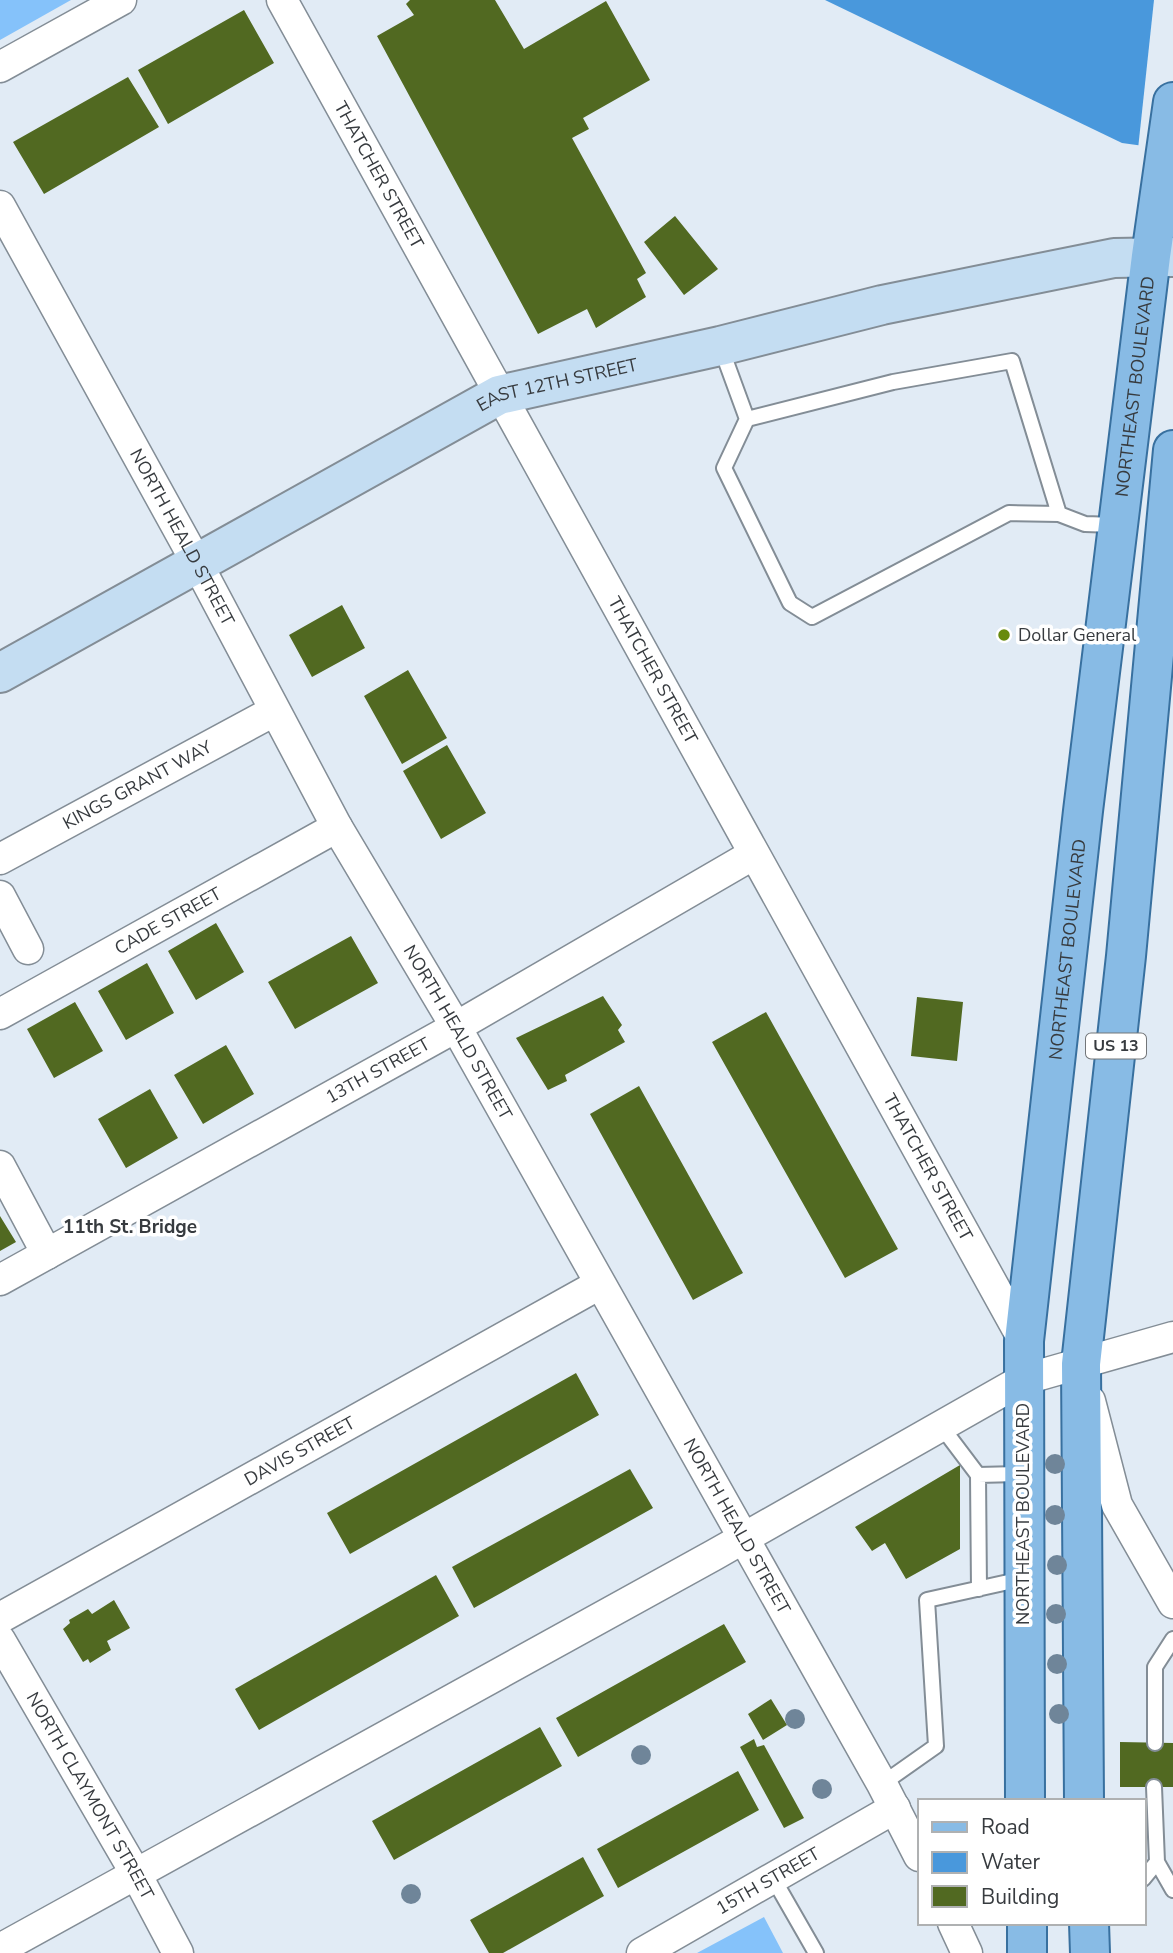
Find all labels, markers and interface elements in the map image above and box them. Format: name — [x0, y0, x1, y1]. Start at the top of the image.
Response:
street label: THATCHER STREET — [328, 97, 429, 253]
street label: NORTHEAST BOULEVARD — [1110, 275, 1160, 498]
street label: EAST 12TH STREET — [472, 353, 640, 417]
street label: NORTH HEALD STREET — [124, 444, 240, 630]
street label: THATCHER STREET — [602, 592, 703, 748]
place label: Dollar General — [1018, 623, 1137, 647]
marker: Dollar General — [996, 627, 1012, 643]
street label: KINGS GRANT WAY — [58, 735, 216, 835]
street label: NORTHEAST BOULEVARD — [1043, 838, 1092, 1061]
street label: CADE STREET — [110, 881, 226, 960]
street label: NORTH HEALD STREET — [398, 941, 518, 1124]
street label: 13TH STREET — [321, 1032, 434, 1109]
road number: US 13 — [1086, 1034, 1146, 1058]
street label: THATCHER STREET — [877, 1089, 978, 1245]
district label: 11th St. Bridge — [63, 1214, 197, 1240]
street label: NORTHEAST BOULEVARD — [1011, 1403, 1035, 1625]
street label: DAVIS STREET — [240, 1411, 360, 1492]
street label: NORTH HEALD STREET — [678, 1434, 796, 1618]
street label: NORTH CLAYMONT STREET — [21, 1688, 159, 1904]
legend — [918, 1799, 1145, 1925]
text: Road — [981, 1813, 1030, 1841]
street label: 15TH STREET — [711, 1842, 824, 1920]
text: Water — [981, 1848, 1040, 1876]
text: Building — [981, 1883, 1059, 1911]

